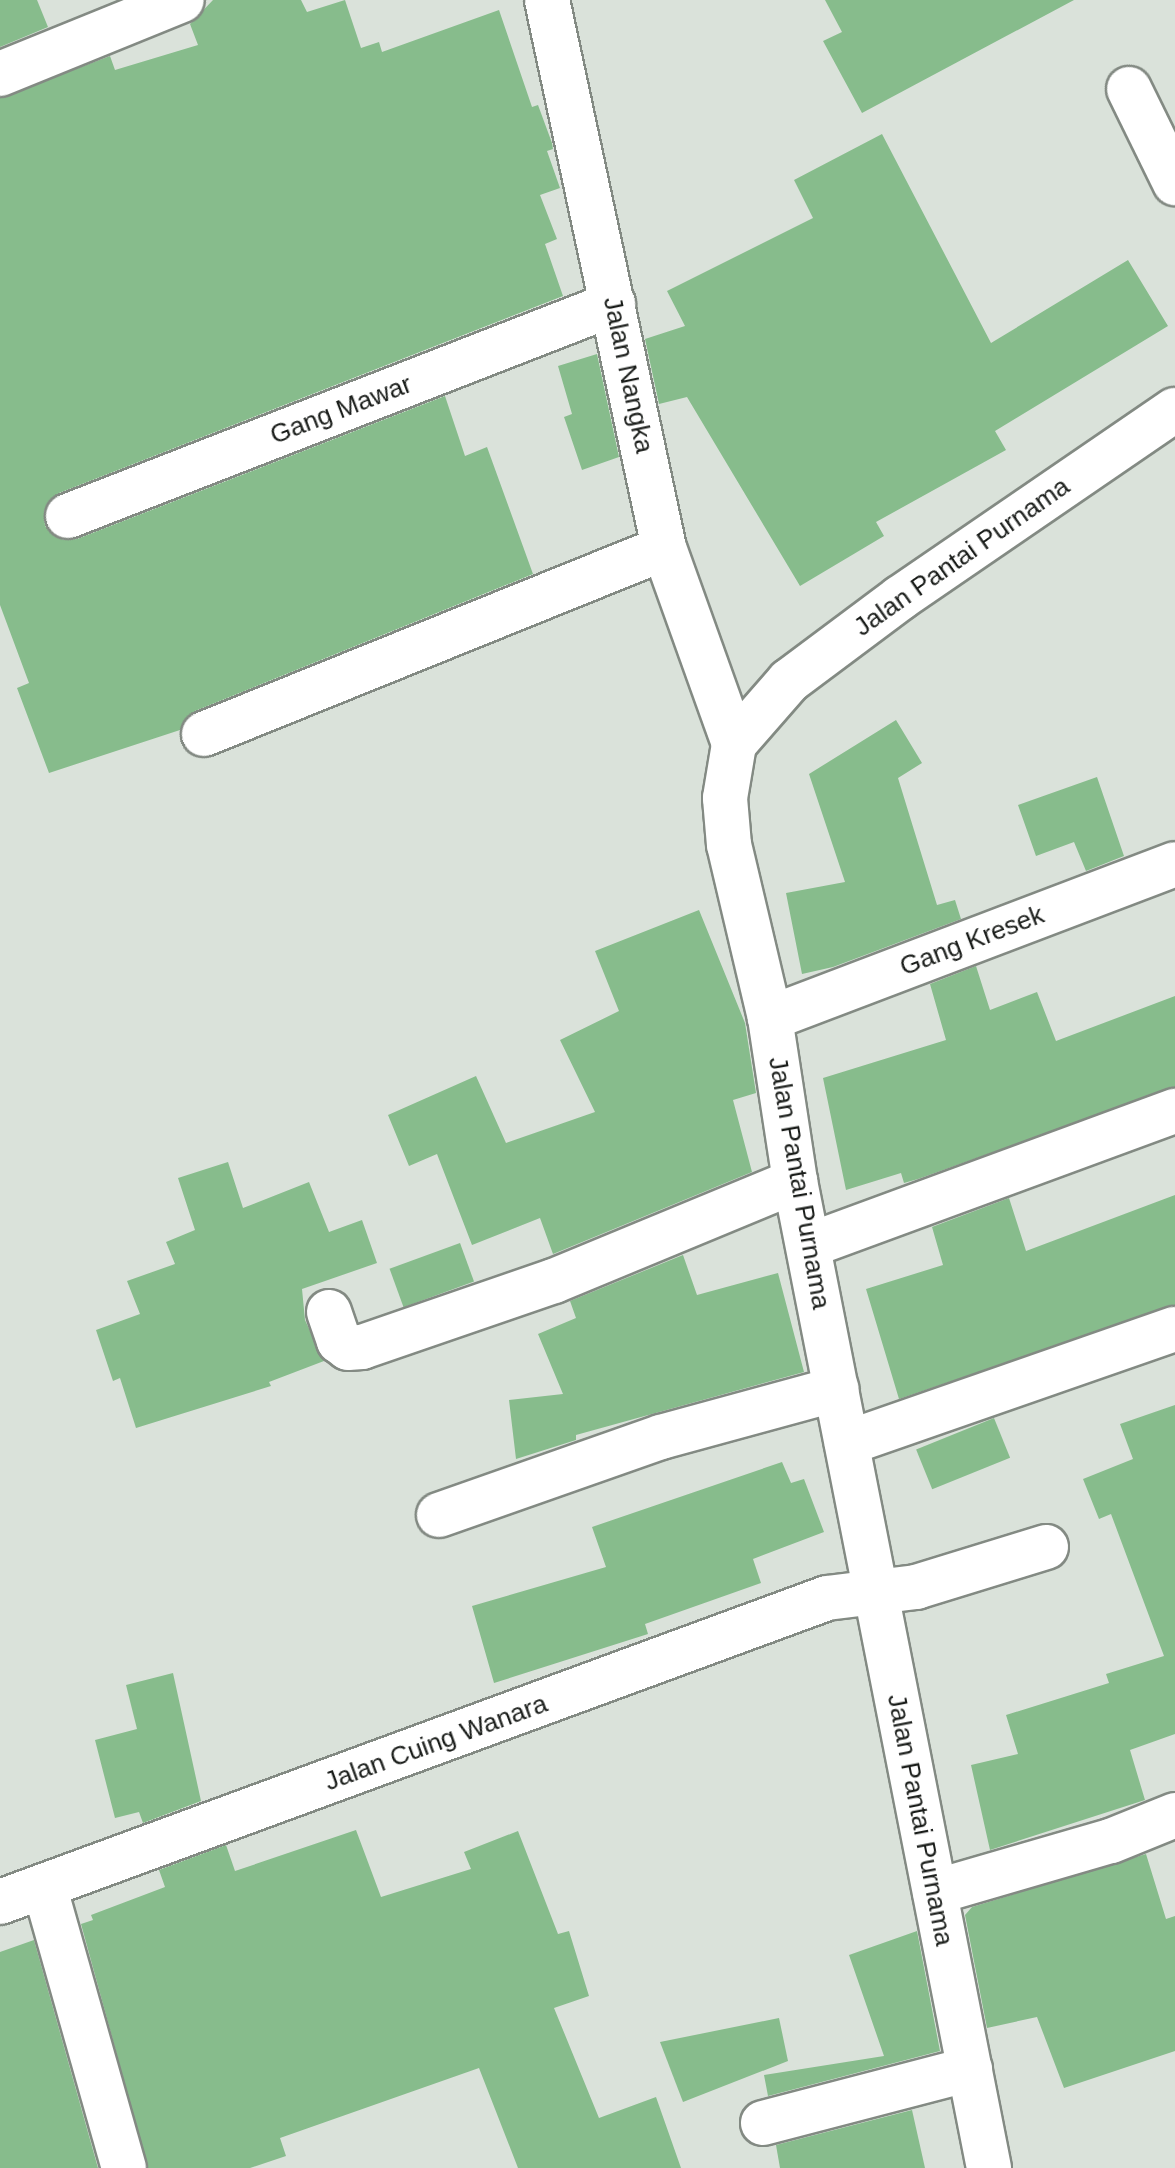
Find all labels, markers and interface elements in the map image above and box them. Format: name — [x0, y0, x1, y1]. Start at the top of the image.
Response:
street label: Jalan Nangka — [596, 294, 660, 456]
street label: Gang Mawar — [266, 369, 416, 451]
street label: Jalan Pantai Purnama — [848, 471, 1076, 643]
street label: Gang Kresek — [896, 899, 1048, 983]
street label: Jalan Pantai Purnama — [761, 1054, 837, 1312]
street label: Jalan Cuing Wanara — [320, 1688, 552, 1798]
street label: Jalan Pantai Purnama — [880, 1691, 960, 1949]

